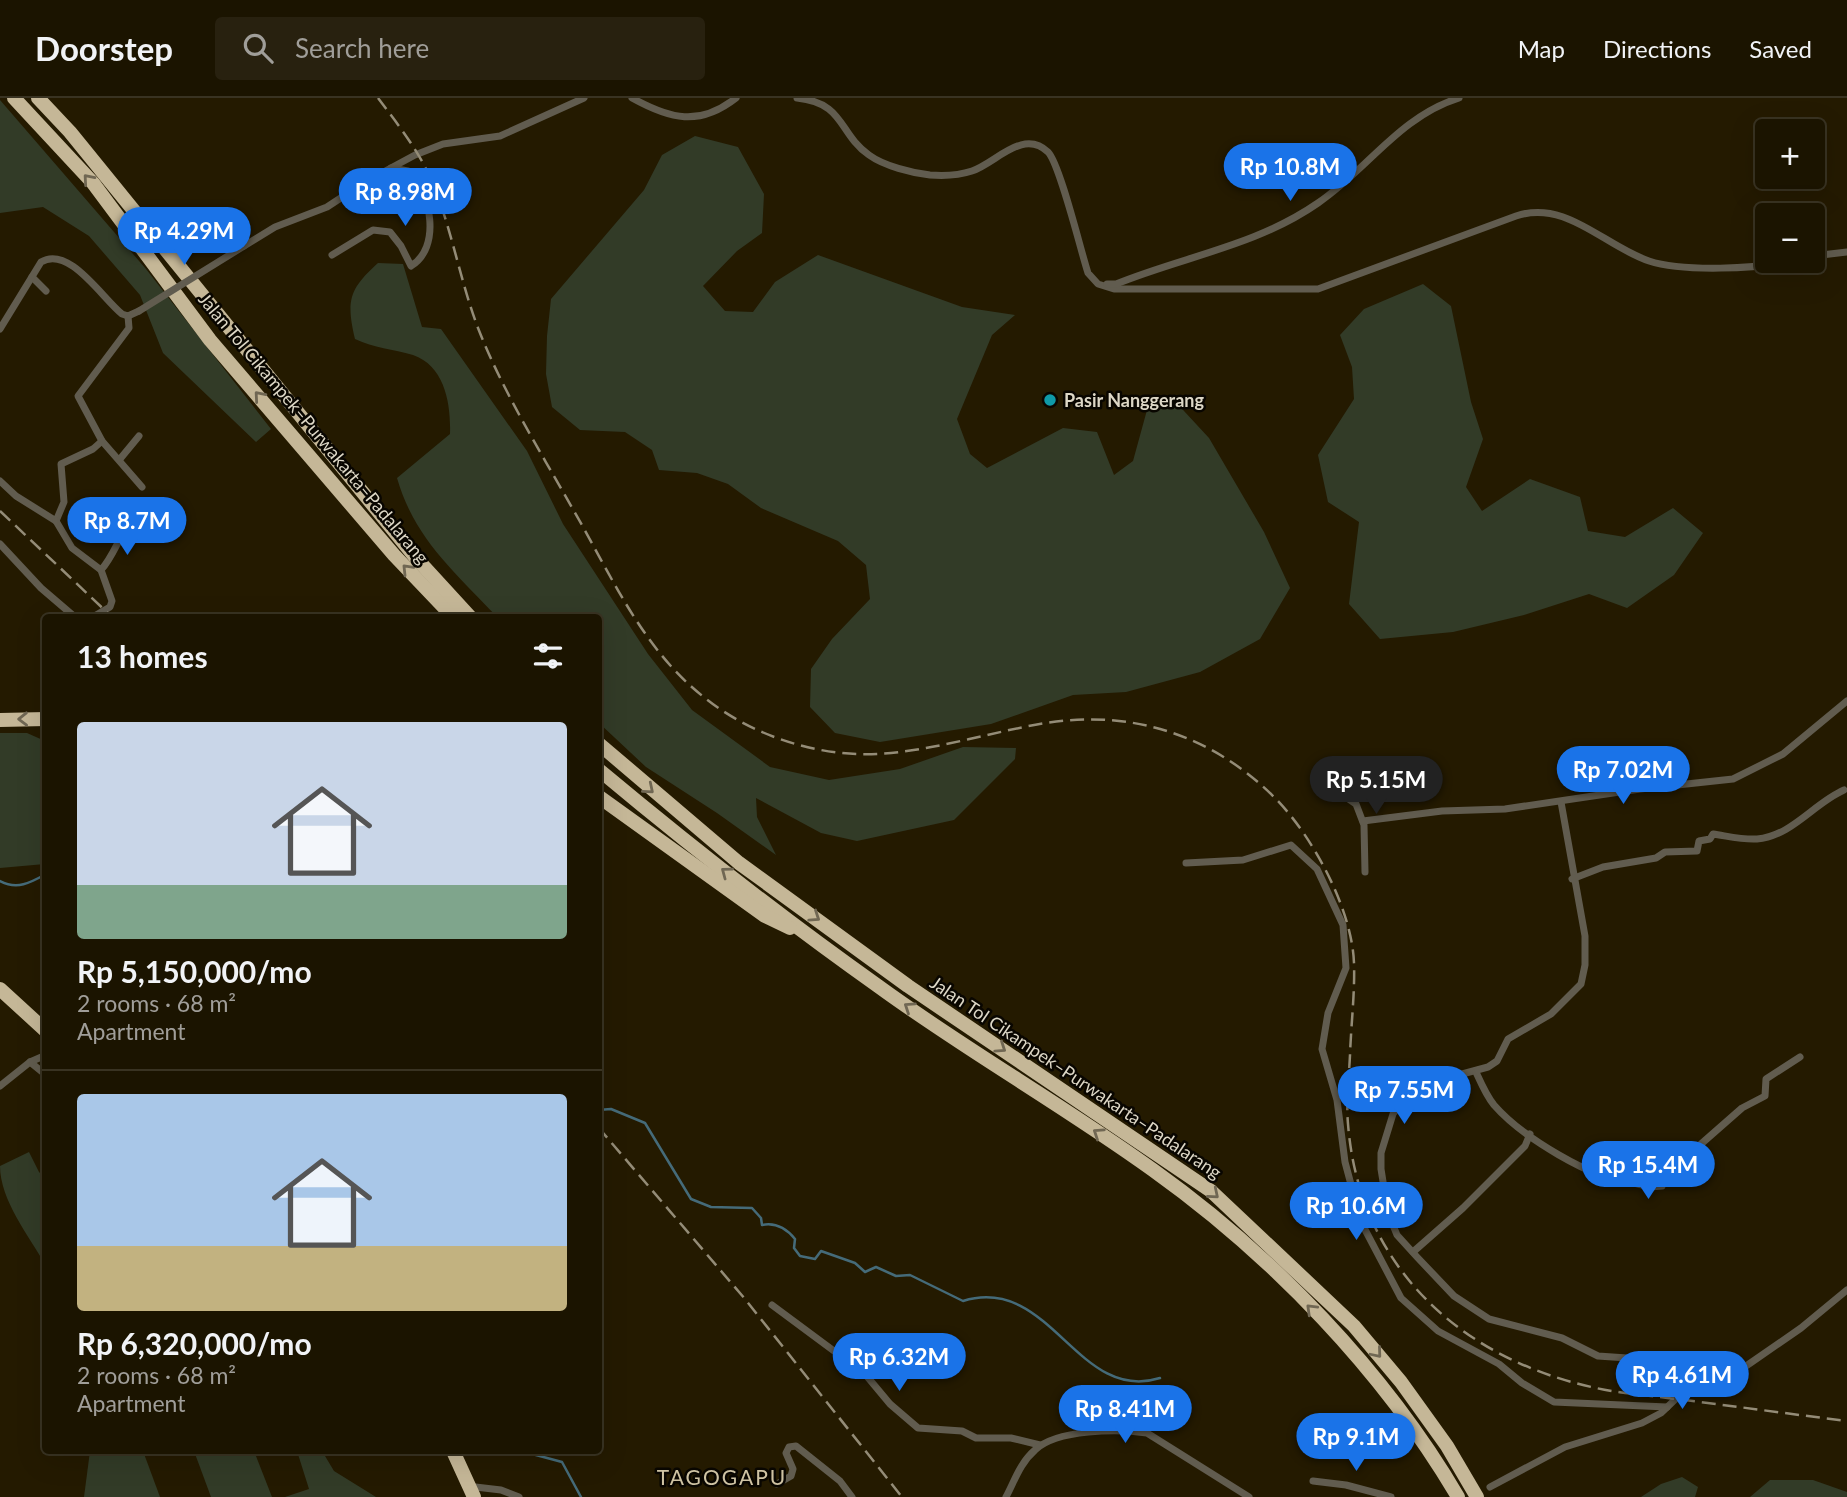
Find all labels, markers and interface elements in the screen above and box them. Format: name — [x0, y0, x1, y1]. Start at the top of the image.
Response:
search box — [215, 17, 705, 80]
text: Doorstep — [35, 28, 173, 68]
icon: search — [239, 29, 277, 67]
text: Search here — [295, 32, 429, 64]
text: Map — [1518, 34, 1565, 63]
text: Directions — [1603, 34, 1711, 63]
text: Saved — [1749, 34, 1812, 63]
map controls — [1755, 119, 1825, 273]
button: + — [1755, 119, 1825, 189]
pin: Rp 10.8M — [1218, 144, 1362, 203]
text: Rp 10.8M — [1240, 152, 1340, 180]
pin: Rp 8.98M — [333, 169, 477, 228]
one-way arrow — [84, 174, 96, 187]
text: Rp 8.98M — [355, 177, 455, 205]
button: − — [1755, 203, 1825, 273]
pin: Rp 4.29M — [112, 208, 256, 267]
text: Rp 4.29M — [134, 216, 234, 244]
street label: Jalan Tol Cikampek–Purwakarta–Padalarang — [194, 288, 434, 568]
place label: Pasir Nanggerang — [1064, 389, 1204, 411]
one-way arrow — [255, 391, 267, 404]
marker: Pasir Nanggerang — [1042, 392, 1058, 408]
pin: Rp 8.7M — [62, 498, 192, 557]
text: Rp 8.7M — [83, 506, 171, 534]
one-way arrow — [403, 564, 415, 577]
icon: filters — [529, 637, 567, 675]
text: 13 homes — [77, 638, 208, 674]
one-way arrow — [17, 712, 28, 727]
pin: Rp 7.02M — [1551, 746, 1695, 806]
text: Rp 7.02M — [1573, 755, 1673, 783]
pin: Rp 5.15M — [1304, 756, 1448, 816]
text: Rp 5.15M — [1326, 765, 1426, 793]
icon: home — [259, 768, 385, 894]
one-way arrow — [641, 781, 654, 793]
one-way arrow — [721, 868, 733, 881]
one-way arrow — [807, 909, 820, 921]
text: Rp 5,150,000/mo — [77, 953, 312, 989]
street label: Jalan Tol Cikampek–Purwakarta–Padalarang — [926, 971, 1226, 1183]
text: 2 rooms · 68 m² — [77, 989, 236, 1017]
one-way arrow — [904, 1003, 917, 1015]
text: Apartment — [77, 1017, 185, 1045]
one-way arrow — [993, 1039, 1006, 1052]
pin: Rp 7.55M — [1332, 1066, 1476, 1126]
text: Rp 7.55M — [1354, 1075, 1454, 1103]
one-way arrow — [1093, 1128, 1106, 1141]
icon: home — [259, 1140, 385, 1266]
pin: Rp 15.4M — [1576, 1142, 1720, 1201]
text: Rp 15.4M — [1598, 1150, 1698, 1178]
pin: Rp 10.6M — [1284, 1182, 1428, 1242]
one-way arrow — [1206, 1186, 1218, 1199]
text: Rp 10.6M — [1306, 1191, 1406, 1219]
one-way arrow — [1307, 1304, 1320, 1317]
text: Rp 6,320,000/mo — [77, 1325, 312, 1361]
pin: Rp 6.32M — [827, 1334, 971, 1393]
text: Rp 6.32M — [849, 1342, 949, 1370]
one-way arrow — [1369, 1344, 1381, 1357]
pin: Rp 4.61M — [1610, 1352, 1754, 1411]
text: Rp 4.61M — [1632, 1360, 1732, 1388]
text: 2 rooms · 68 m² — [77, 1361, 236, 1389]
pin: Rp 8.41M — [1053, 1386, 1197, 1445]
text: Apartment — [77, 1389, 185, 1417]
text: Rp 8.41M — [1075, 1394, 1175, 1422]
pin: Rp 9.1M — [1291, 1414, 1421, 1473]
text: Rp 9.1M — [1312, 1422, 1400, 1450]
district label: TAGOGAPU — [657, 1464, 787, 1489]

